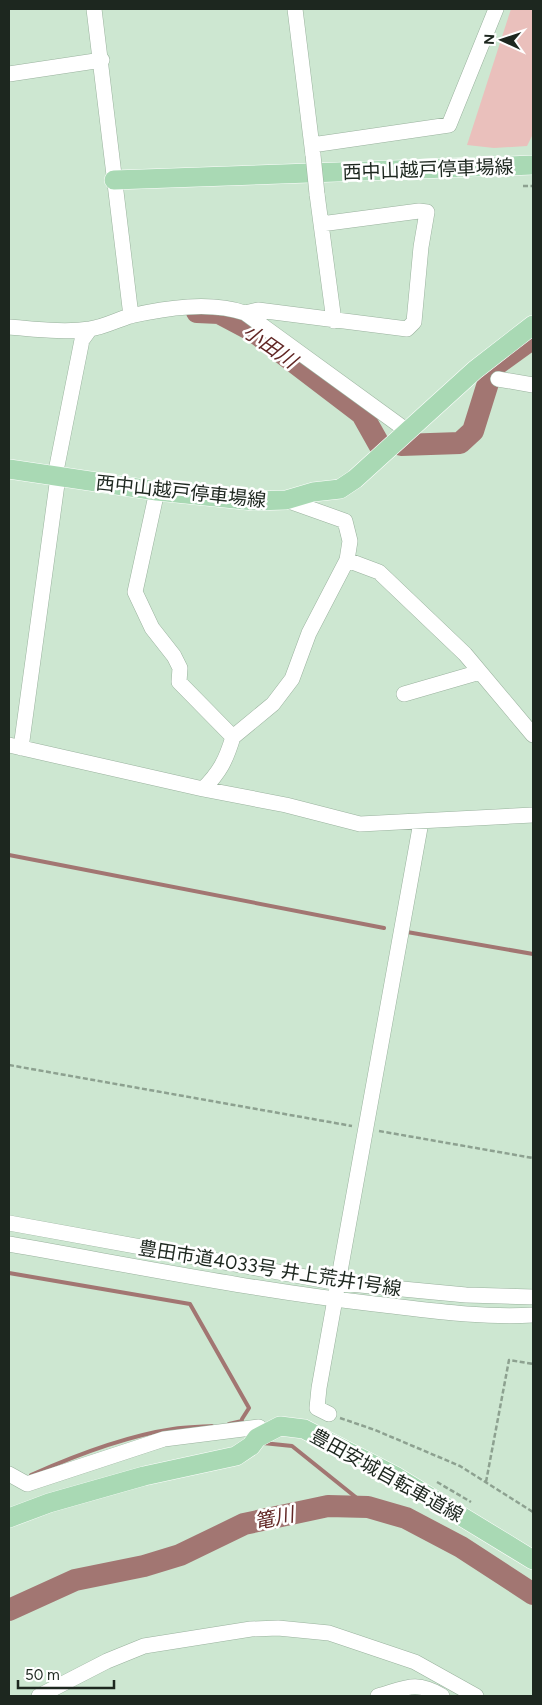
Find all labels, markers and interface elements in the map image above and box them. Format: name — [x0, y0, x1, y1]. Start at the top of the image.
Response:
north arrow — [477, 15, 527, 65]
text: N — [481, 33, 498, 45]
street label: 西中山越戸停車場線 — [342, 155, 514, 184]
water label: 小田川 — [239, 319, 303, 374]
street label: 西中山越戸停車場線 — [95, 471, 267, 512]
street label: 豊田市道4033号 井上荒井1号線 — [137, 1236, 403, 1301]
street label: 豊田安城自転車道線 — [306, 1424, 467, 1527]
water label: 篭川 — [252, 1502, 298, 1534]
scale bar — [18, 1658, 114, 1690]
text: 50 m — [25, 1666, 60, 1684]

